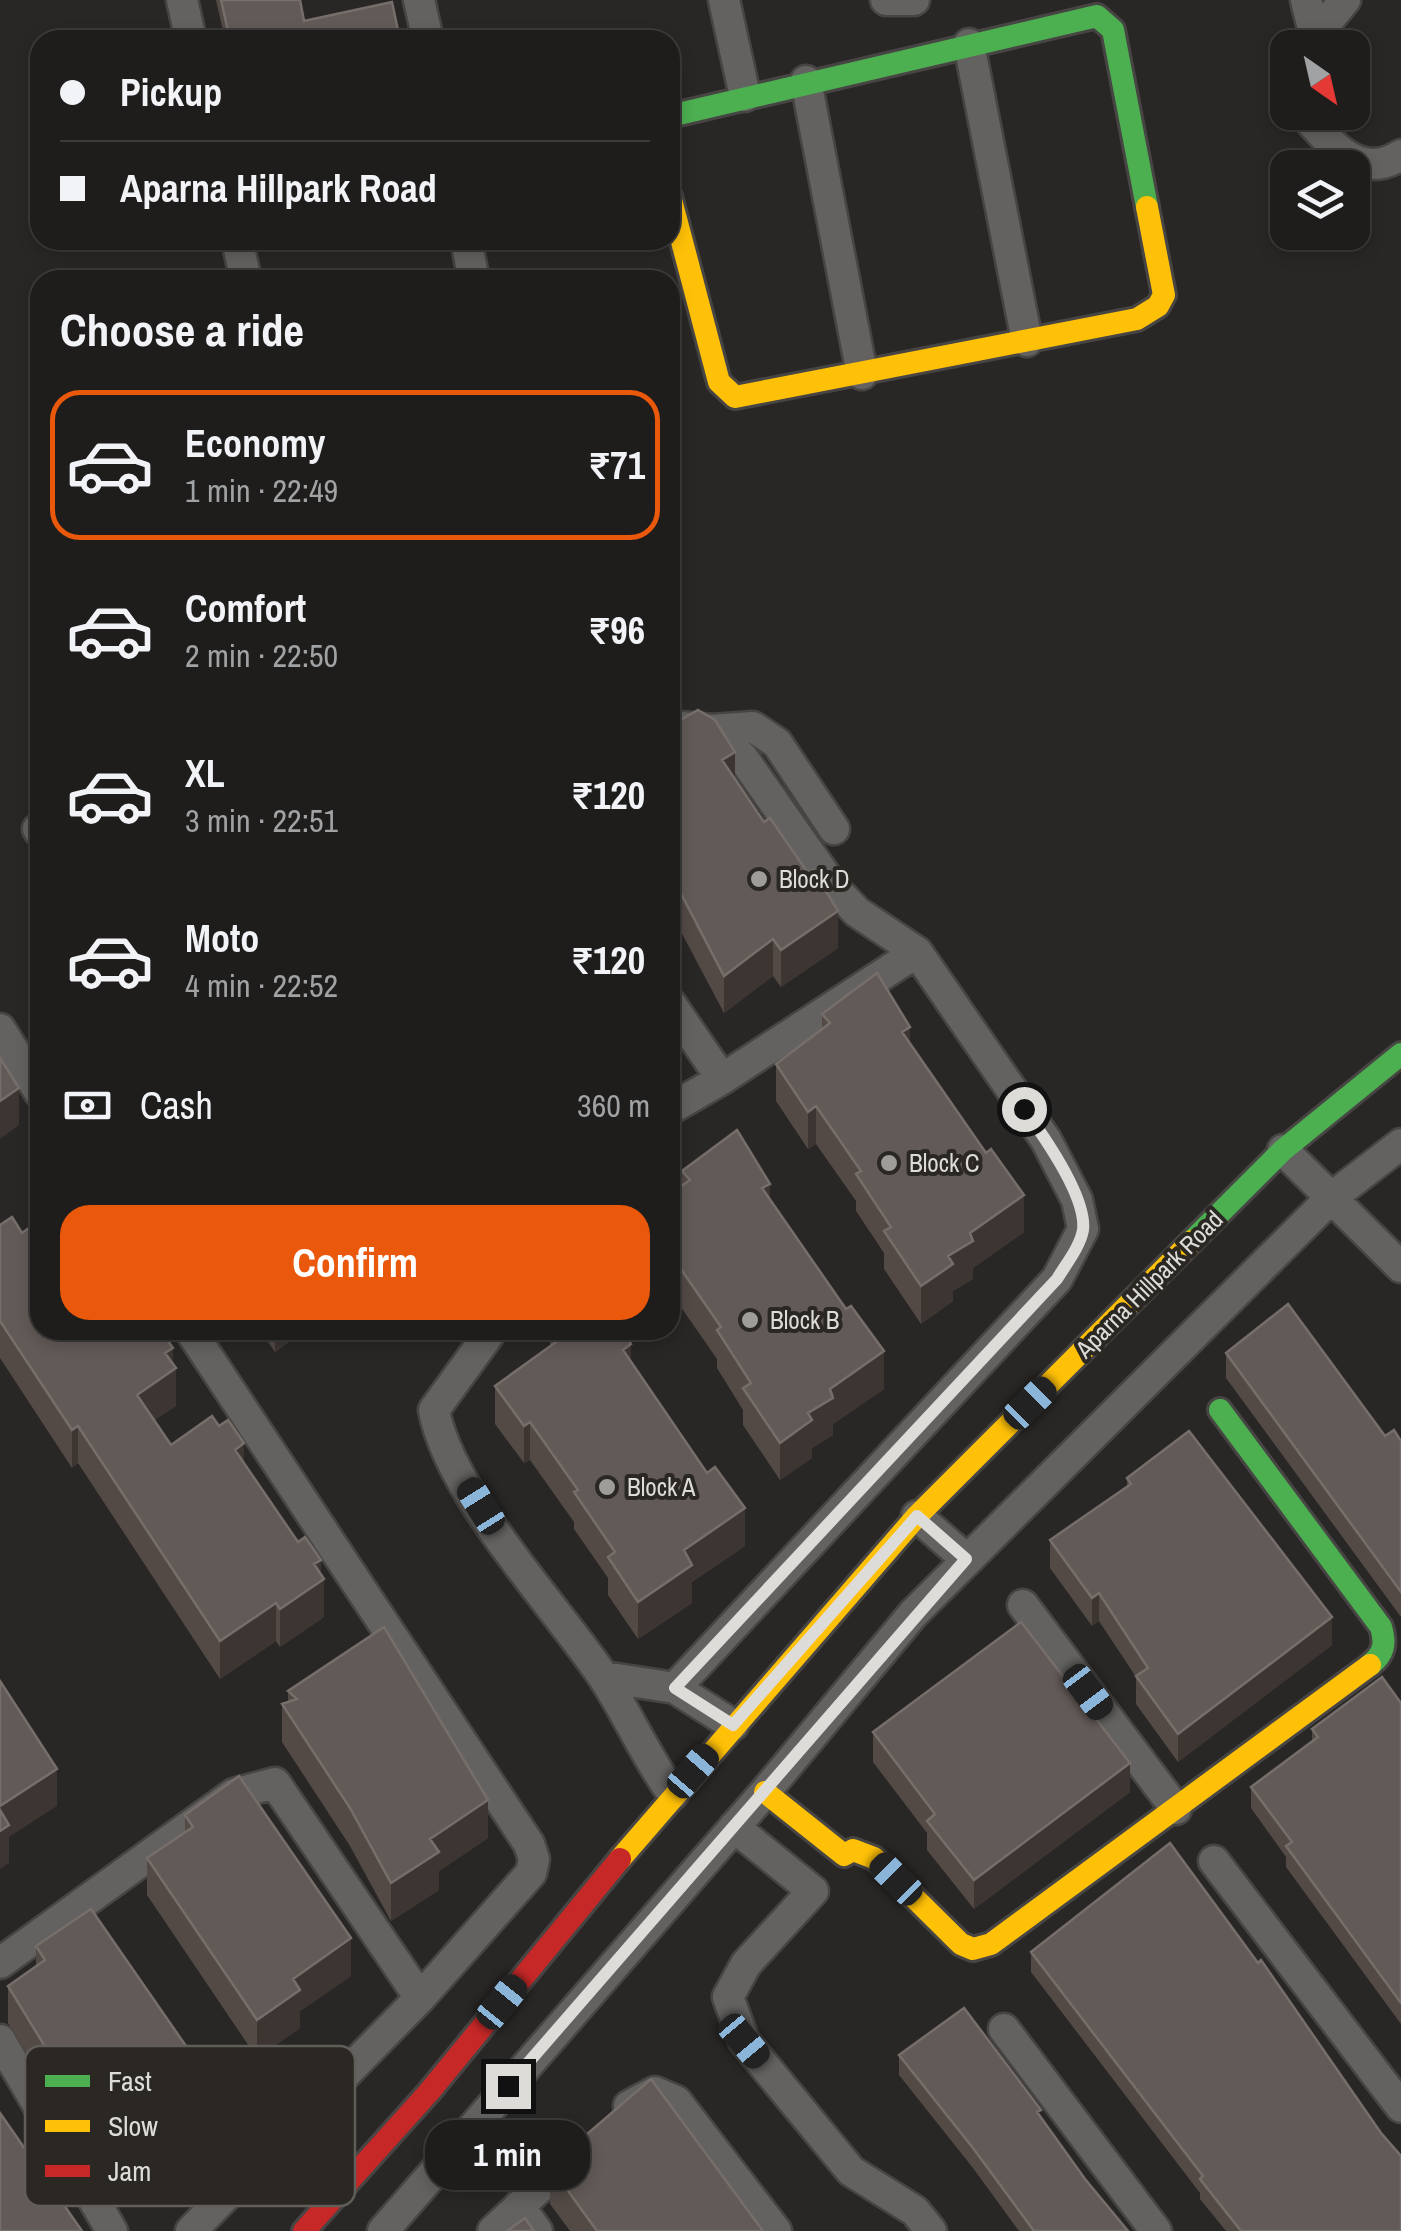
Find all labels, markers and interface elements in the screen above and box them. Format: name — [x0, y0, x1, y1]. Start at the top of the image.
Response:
north arrow — [1270, 30, 1370, 130]
map controls — [1270, 30, 1370, 250]
text: Pickup — [120, 67, 222, 118]
button: layers — [1270, 150, 1370, 250]
text: Aparna Hillpark Road — [120, 163, 437, 214]
text: Choose a ride — [60, 299, 304, 360]
text: Economy — [185, 418, 325, 469]
icon: car — [65, 420, 155, 510]
text: ₹71 — [588, 440, 645, 491]
text: 1 min · 22:49 — [185, 469, 338, 512]
text: Comfort — [185, 583, 306, 634]
icon: car — [65, 585, 155, 675]
text: ₹96 — [588, 605, 645, 656]
text: 2 min · 22:50 — [185, 634, 338, 677]
text: XL — [185, 748, 225, 799]
icon: car — [65, 750, 155, 840]
text: ₹120 — [571, 770, 645, 821]
text: 3 min · 22:51 — [185, 799, 338, 842]
place label: Block D — [779, 862, 850, 896]
marker: Block D — [748, 868, 770, 890]
text: Moto — [185, 913, 259, 964]
icon: car — [65, 915, 155, 1005]
text: ₹120 — [571, 935, 645, 986]
text: 4 min · 22:52 — [185, 964, 338, 1007]
icon: cash — [60, 1078, 115, 1133]
text: Cash — [140, 1080, 213, 1131]
text: 360 m — [577, 1084, 650, 1127]
route start — [1002, 1087, 1047, 1132]
place label: Block C — [909, 1146, 980, 1180]
marker: Block C — [878, 1152, 900, 1174]
street label: Aparna Hillpark Road — [1067, 1203, 1230, 1366]
button: Confirm — [60, 1205, 650, 1320]
place label: Block B — [770, 1303, 840, 1337]
marker: Block B — [739, 1309, 761, 1331]
car — [998, 1371, 1062, 1435]
place label: Block A — [627, 1470, 696, 1504]
car — [452, 1473, 510, 1539]
marker: Block A — [596, 1476, 618, 1498]
car — [1058, 1659, 1118, 1725]
car — [662, 1739, 724, 1803]
car — [864, 1847, 928, 1911]
car — [471, 1969, 533, 2035]
car — [713, 2008, 775, 2074]
legend — [25, 2046, 355, 2206]
text: Fast — [108, 2062, 152, 2100]
route end — [486, 2064, 531, 2109]
text: Slow — [108, 2107, 158, 2145]
callout: 1 min — [426, 2121, 590, 2191]
text: 1 min — [473, 2133, 542, 2176]
text: Jam — [108, 2152, 151, 2190]

